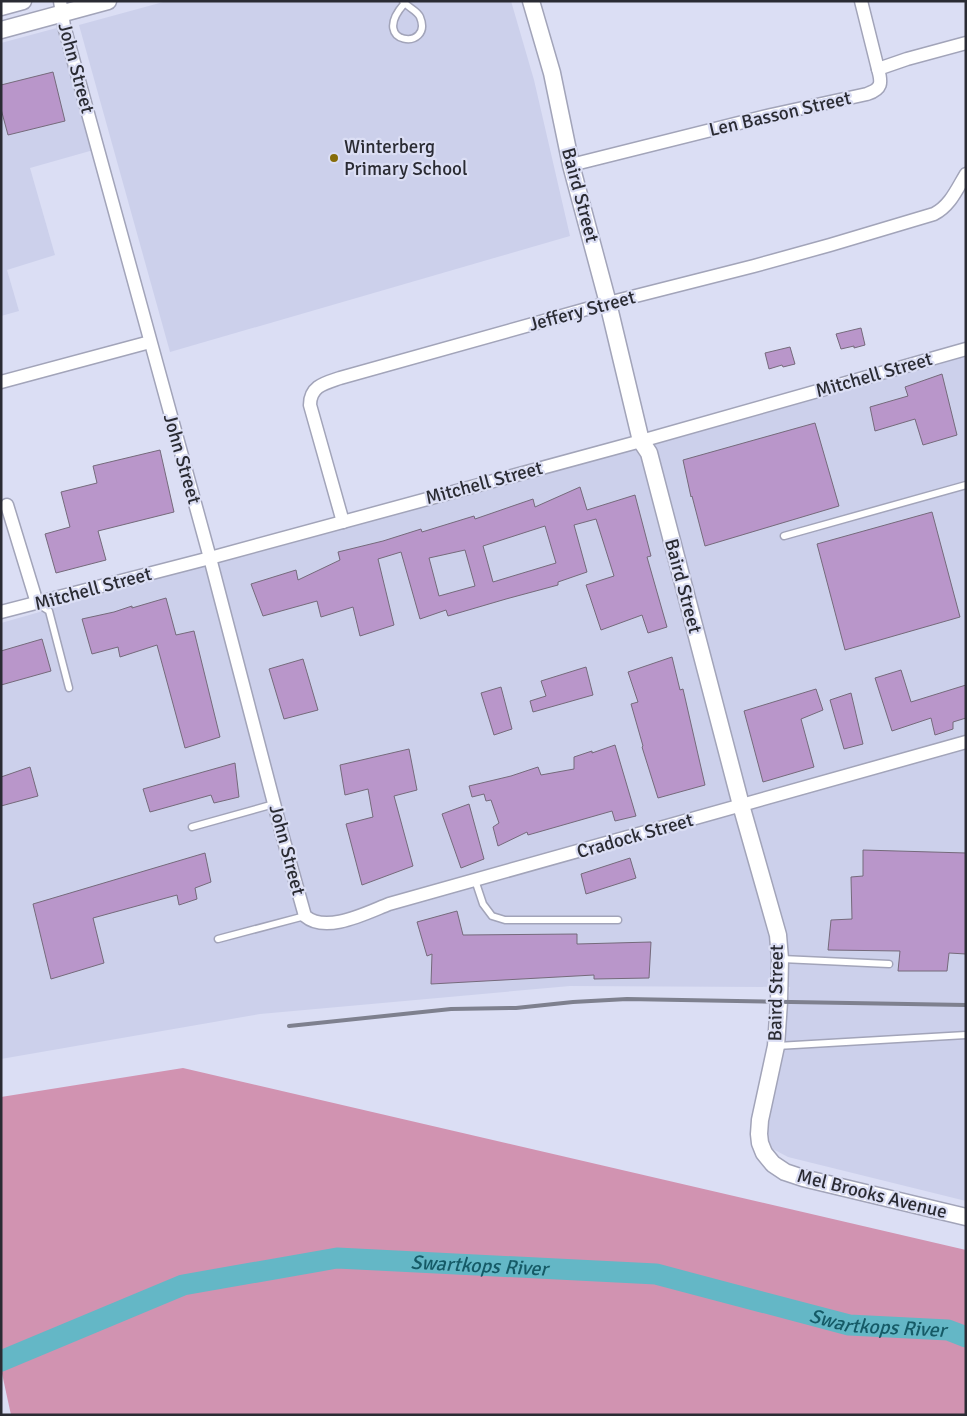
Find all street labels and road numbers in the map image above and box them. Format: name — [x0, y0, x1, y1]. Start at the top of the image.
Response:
street label: John Street — [52, 20, 100, 116]
street label: Len Basson Street — [707, 86, 854, 142]
street label: Baird Street — [556, 145, 604, 245]
street label: Jeffery Street — [526, 285, 638, 337]
street label: Mitchell Street — [813, 347, 935, 403]
street label: John Street — [158, 411, 206, 507]
street label: Mitchell Street — [423, 456, 546, 510]
street label: Baird Street — [659, 536, 707, 636]
street label: Mitchell Street — [32, 562, 155, 616]
street label: John Street — [263, 802, 311, 898]
street label: Cradock Street — [574, 808, 696, 864]
street label: Baird Street — [763, 944, 789, 1042]
street label: Mel Brooks Avenue — [795, 1164, 949, 1224]

